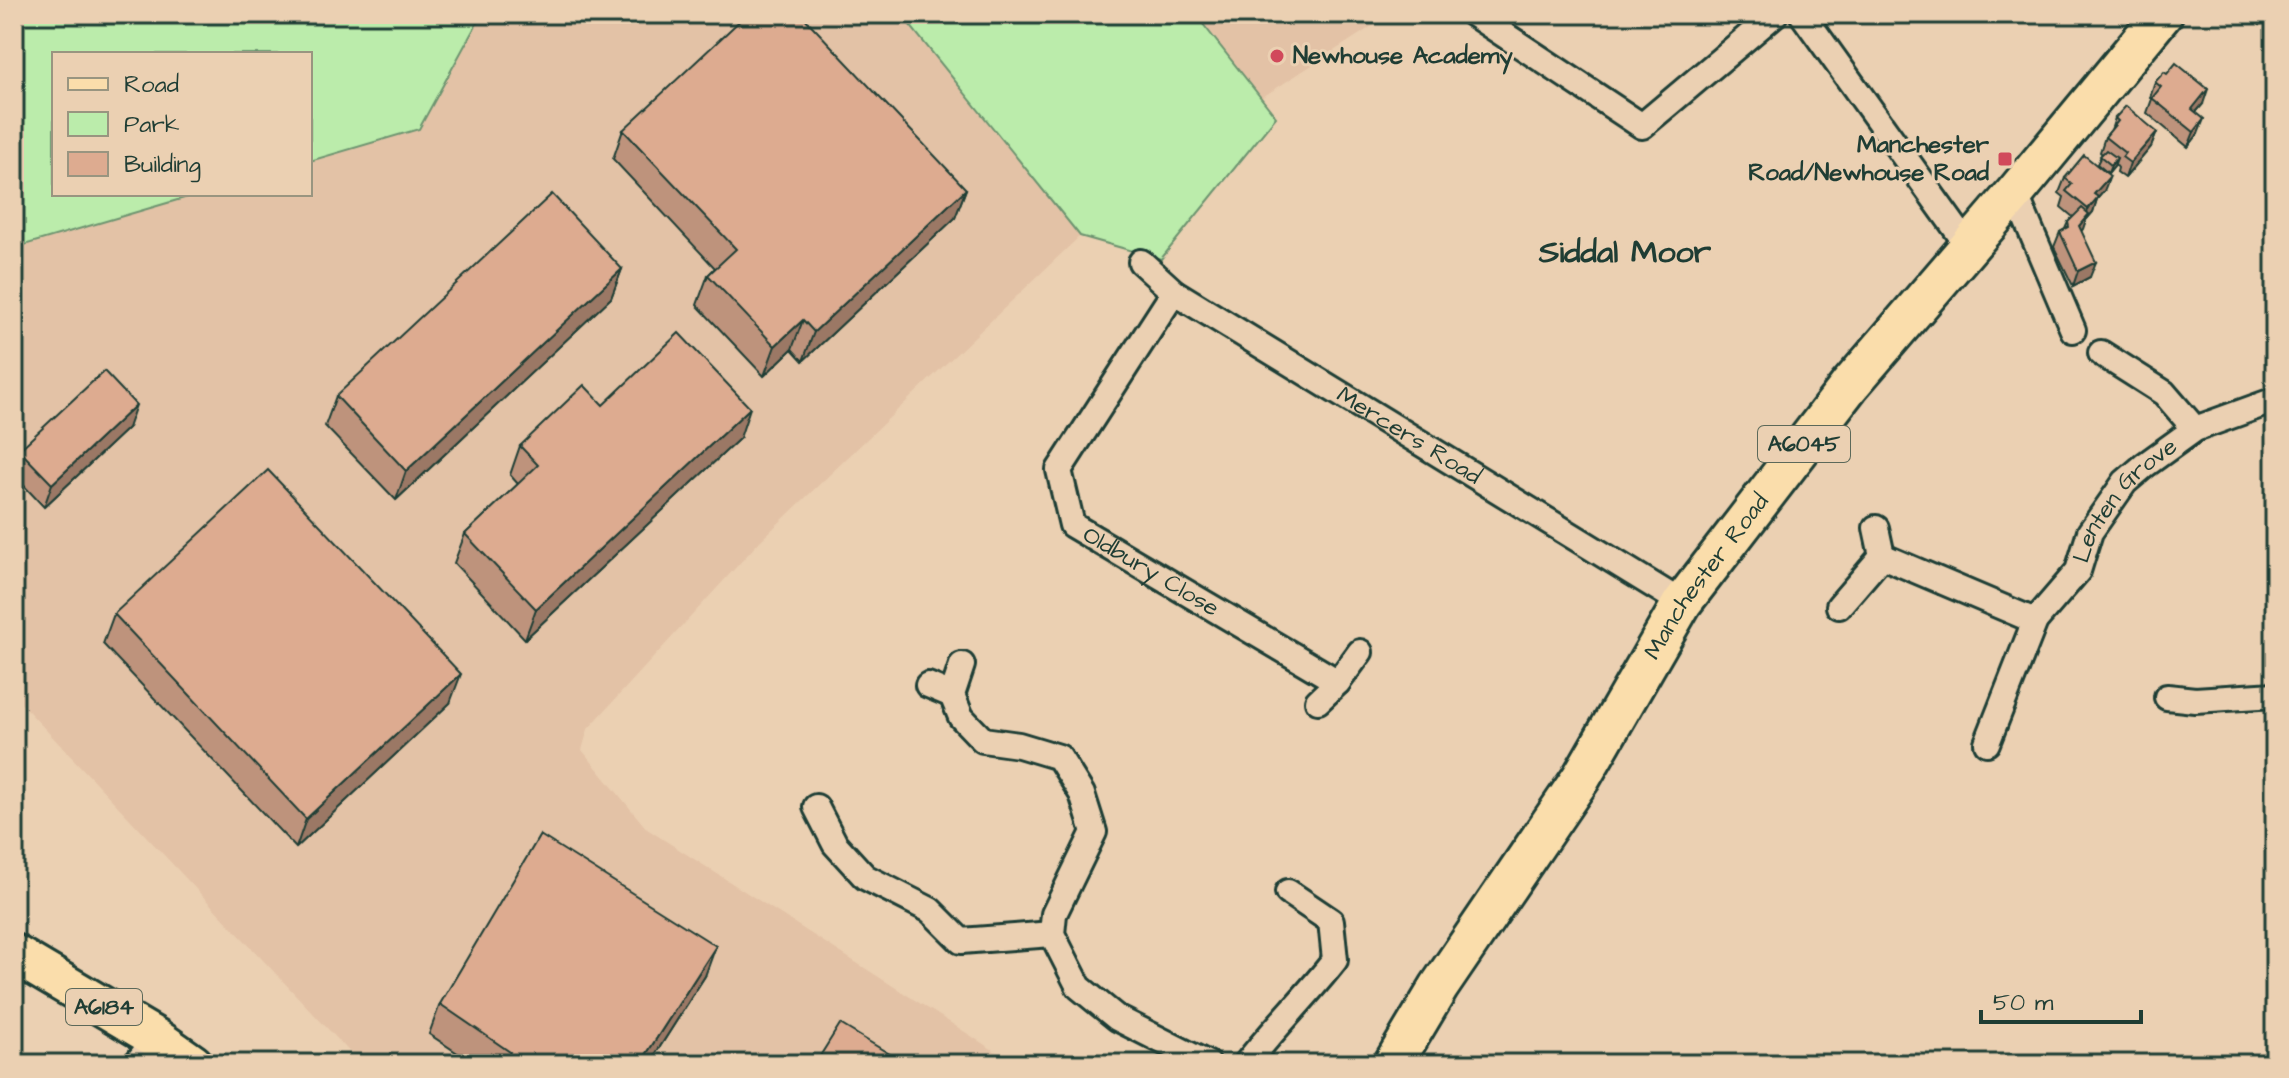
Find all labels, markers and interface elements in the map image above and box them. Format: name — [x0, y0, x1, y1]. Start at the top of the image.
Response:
place label: Newhouse Academy — [1293, 39, 1513, 75]
marker: Newhouse Academy — [1268, 47, 1286, 65]
legend — [52, 52, 312, 196]
text: Road — [124, 68, 179, 102]
text: Park — [124, 108, 180, 142]
place label: Manchester Road/Newhouse Road — [1748, 128, 1990, 190]
text: Building — [124, 148, 201, 183]
marker: Manchester Road/Newhouse Road — [1996, 150, 2014, 168]
district label: Siddal Moor — [1538, 230, 1712, 275]
street label: Mercers Road — [1330, 378, 1488, 493]
road number: A6045 — [1758, 426, 1850, 462]
street label: Lenten Grove — [2065, 430, 2184, 567]
street label: Manchester Road — [1636, 486, 1777, 666]
street label: Oldbury Close — [1076, 518, 1225, 625]
scale bar — [1981, 974, 2141, 1024]
text: 50 m — [1993, 986, 2054, 1020]
road number: A6184 — [66, 989, 142, 1025]

